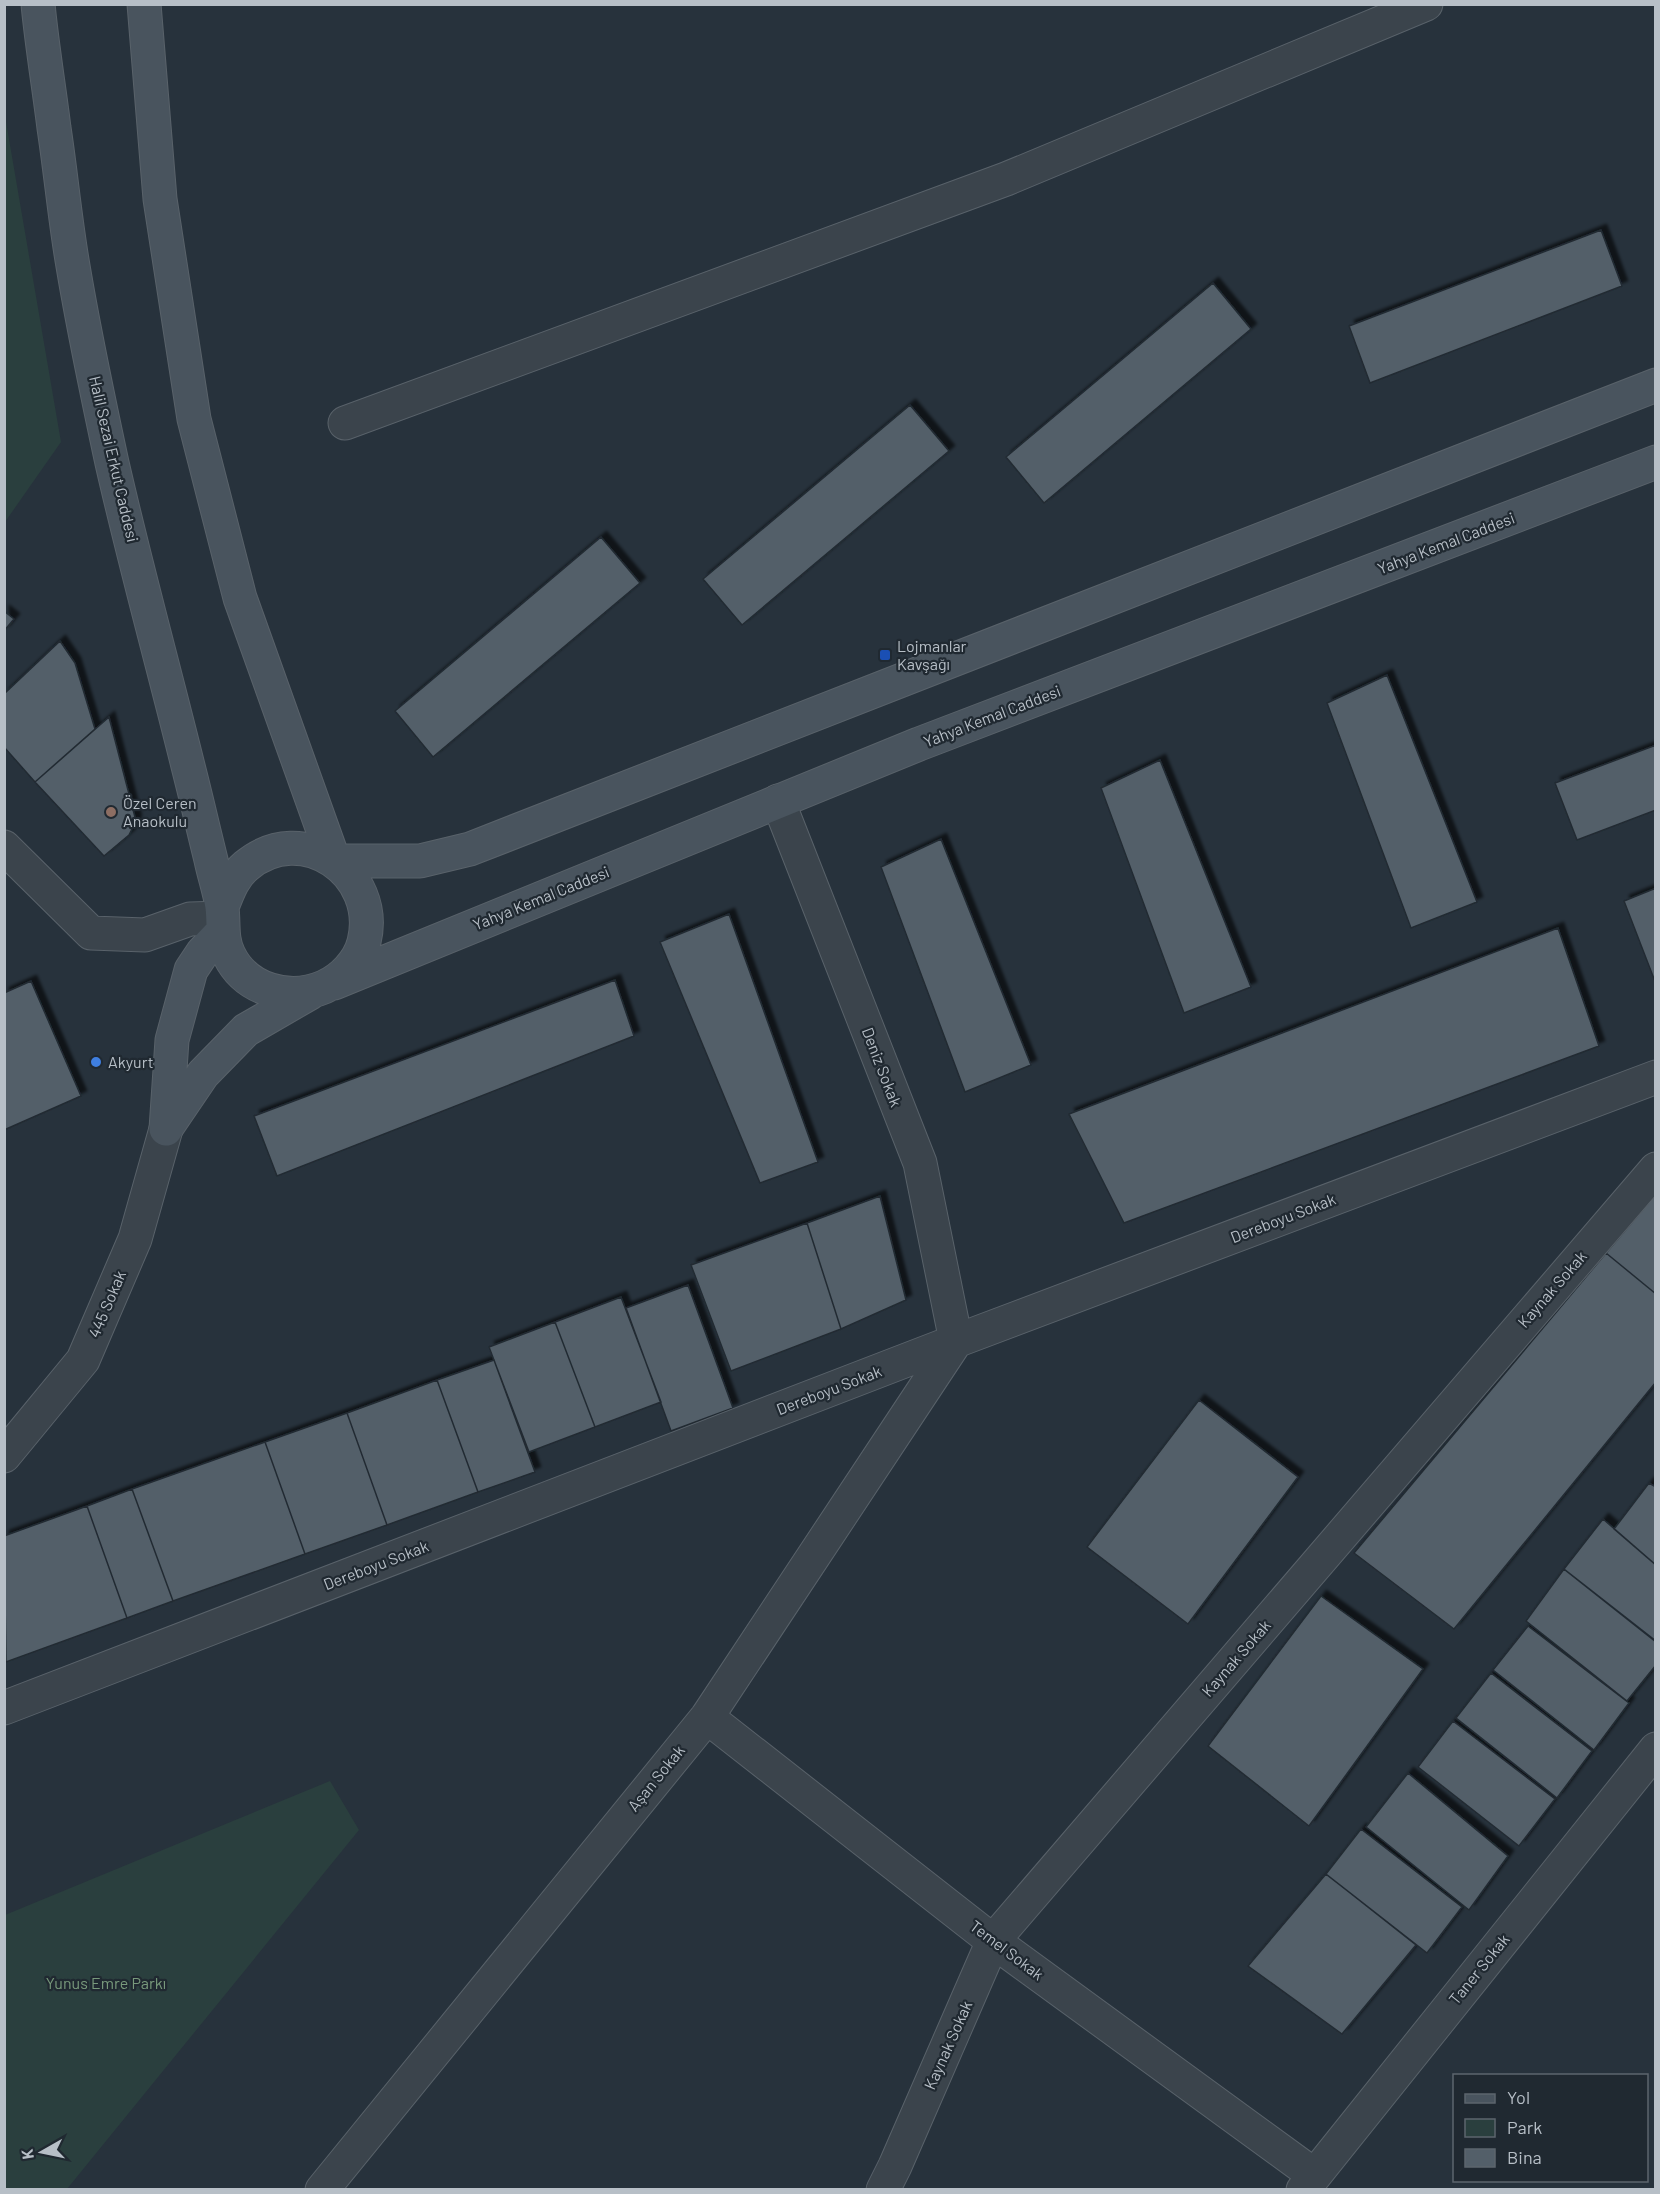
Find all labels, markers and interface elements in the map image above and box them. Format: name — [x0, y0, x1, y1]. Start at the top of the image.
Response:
street label: Halil Sezai Erkut Caddesi — [86, 374, 143, 544]
street label: Yahya Kemal Caddesi — [1375, 508, 1517, 577]
place label: Lojmanlar Kavşağı — [897, 636, 967, 673]
marker: Lojmanlar Kavşağı — [878, 648, 892, 662]
street label: Yahya Kemal Caddesi — [921, 681, 1063, 750]
place label: Özel Ceren Anaokulu — [123, 793, 197, 830]
marker: Özel Ceren Anaokulu — [104, 805, 118, 819]
street label: Yahya Kemal Caddesi — [470, 862, 612, 934]
street label: Deniz Sokak — [859, 1024, 906, 1109]
place label: Akyurt — [108, 1052, 154, 1071]
marker: Akyurt — [89, 1055, 103, 1069]
street label: Dereboyu Sokak — [1228, 1189, 1338, 1246]
street label: Kaynak Sokak — [1513, 1246, 1590, 1331]
street label: 445 Sokak — [84, 1267, 129, 1340]
street label: Dereboyu Sokak — [774, 1361, 884, 1418]
street label: Dereboyu Sokak — [321, 1536, 431, 1593]
street label: Kaynak Sokak — [1197, 1615, 1274, 1700]
street label: Aşan Sokak — [623, 1741, 688, 1815]
street label: Temel Sokak — [967, 1916, 1048, 1983]
street label: Taner Sokak — [1444, 1930, 1513, 2008]
park label: Yunus Emre Parkı — [46, 1973, 166, 1992]
street label: Kaynak Sokak — [919, 1997, 976, 2092]
legend — [1453, 2074, 1648, 2182]
text: Yol — [1507, 2086, 1530, 2108]
text: Park — [1507, 2116, 1542, 2138]
north arrow — [12, 2122, 72, 2182]
text: Bina — [1507, 2146, 1542, 2168]
text: K — [17, 2148, 37, 2161]

